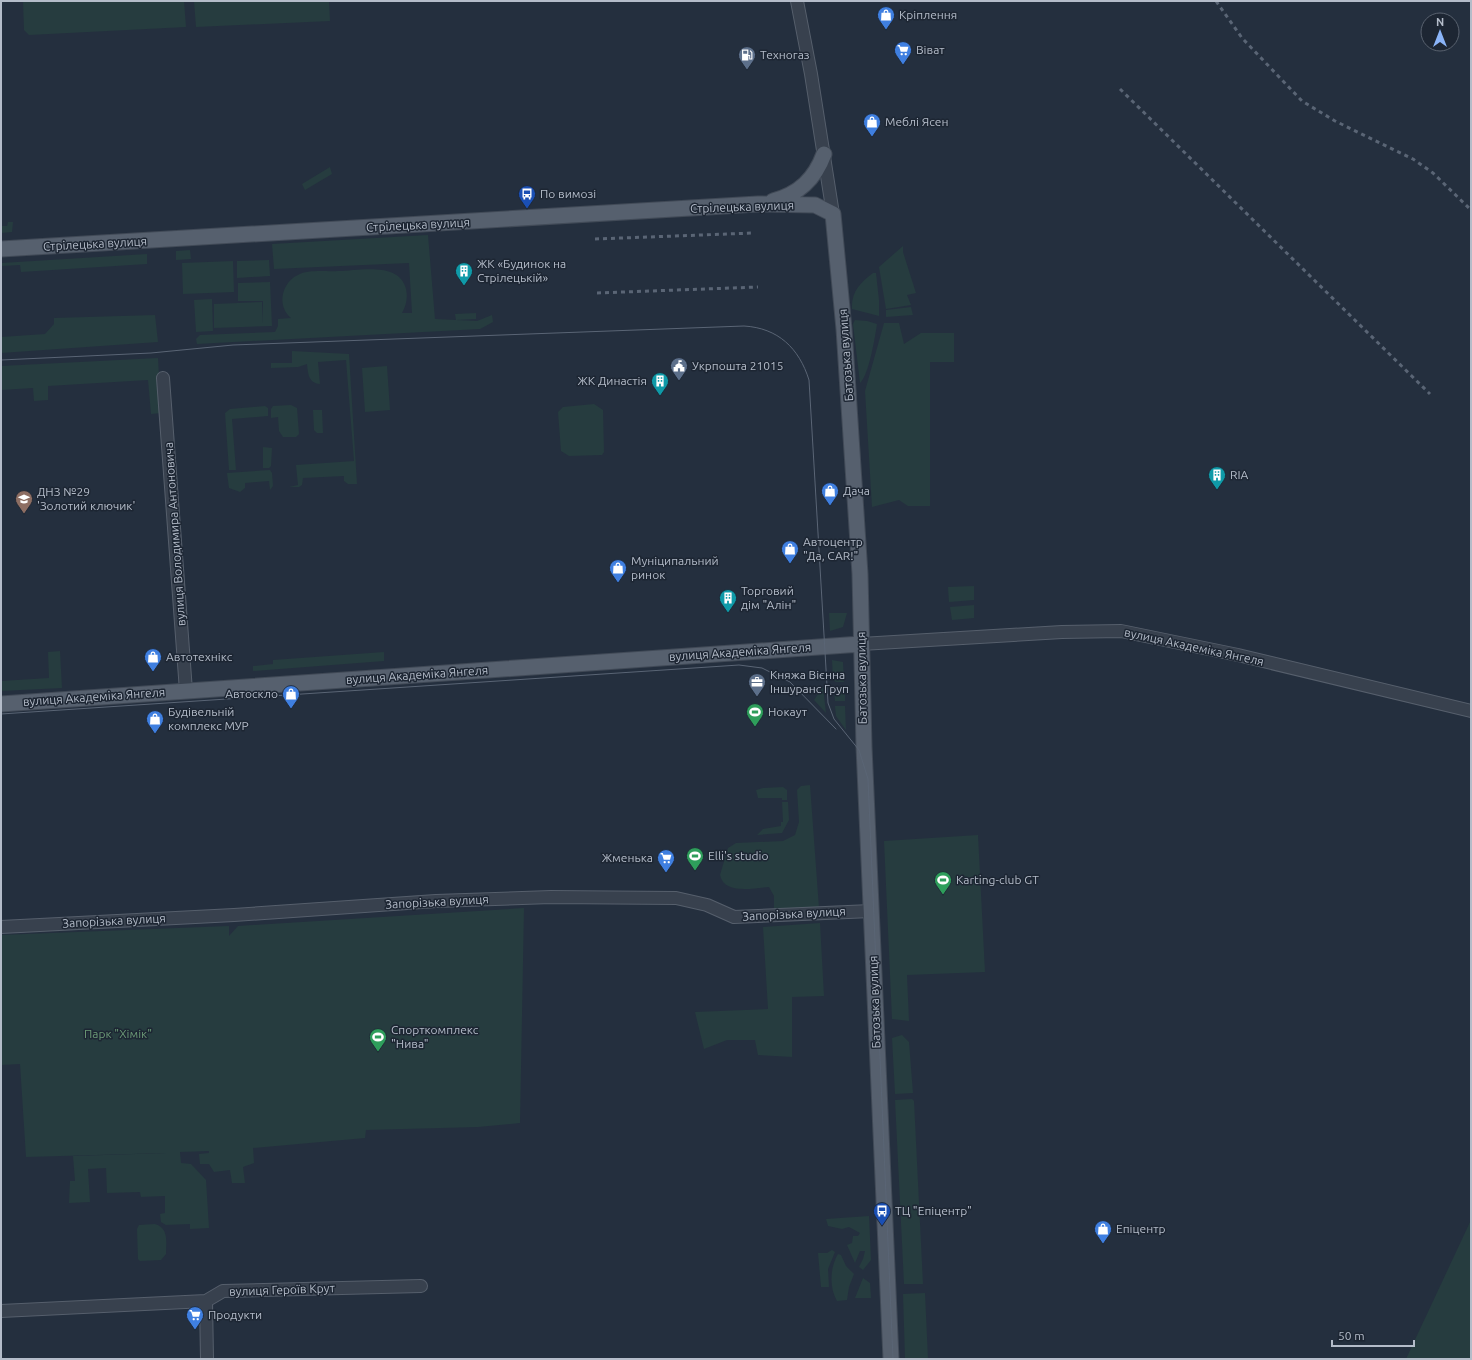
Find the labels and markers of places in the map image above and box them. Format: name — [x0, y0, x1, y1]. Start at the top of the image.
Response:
shop icon: Кріплення — [876, 5, 896, 30]
place label: Кріплення — [899, 8, 957, 21]
supermarket icon: Віват — [893, 40, 913, 65]
place label: Віват — [916, 43, 945, 56]
fuel station icon: Техногаз — [737, 45, 757, 70]
place label: Техногаз — [760, 48, 810, 61]
shop icon: Меблі Ясен — [862, 112, 882, 137]
place label: Меблі Ясен — [885, 115, 948, 128]
bus stop icon: По вимозі — [517, 184, 537, 209]
place label: По вимозі — [540, 187, 596, 200]
place label: ЖК «Будинок на Стрілецькій» — [477, 257, 566, 284]
building icon: ЖК «Будинок на Стрілецькій» — [454, 261, 474, 286]
public building icon: Укрпошта 21015 — [669, 356, 689, 381]
place label: Укрпошта 21015 — [692, 359, 784, 372]
building icon: ЖК Династія — [650, 371, 670, 396]
place label: ЖК Династія — [578, 374, 647, 387]
building icon: RIA — [1207, 465, 1227, 490]
place label: RIA — [1230, 468, 1249, 481]
shop icon: Дача — [820, 481, 840, 506]
place label: Дача — [843, 484, 870, 497]
place label: ДНЗ №29 'Золотий ключик' — [37, 485, 135, 512]
school or university icon: ДНЗ №29 'Золотий ключик' — [14, 489, 34, 514]
place label: Автоцентр "Да, CAR!" — [803, 535, 863, 562]
shop icon: Автоцентр "Да, CAR!" — [780, 539, 800, 564]
place label: Муніципальний ринок — [631, 554, 719, 581]
shop icon: Муніципальний ринок — [608, 558, 628, 583]
place label: Торговий дім "Алін" — [741, 584, 796, 611]
building icon: Торговий дім "Алін" — [718, 588, 738, 613]
shop icon: Автотехнікс — [143, 647, 163, 672]
place label: Автотехнікс — [166, 650, 233, 663]
place label: Княжа Вієнна Іншуранс Груп — [770, 668, 849, 695]
office icon: Княжа Вієнна Іншуранс Груп — [747, 672, 767, 697]
shop icon: Автоскло — [281, 684, 301, 709]
place label: Автоскло — [225, 687, 278, 700]
sports icon: Нокаут — [745, 702, 765, 727]
place label: Будівельній комплекс МУР — [168, 705, 249, 732]
place label: Нокаут — [768, 705, 808, 718]
shop icon: Будівельній комплекс МУР — [145, 709, 165, 734]
sports icon: Elli's studio — [685, 846, 705, 871]
supermarket icon: Жменька — [656, 848, 676, 873]
place label: Elli's studio — [708, 849, 769, 862]
place label: Жменька — [602, 851, 653, 864]
sports icon: Karting-club GT — [933, 870, 953, 895]
place label: Karting-club GT — [956, 873, 1039, 886]
place label: Спорткомплекс "Нива" — [391, 1023, 479, 1050]
sports icon: Спорткомплекс "Нива" — [368, 1027, 388, 1052]
bus stop icon: ТЦ "Епіцентр" — [872, 1201, 892, 1226]
place label: ТЦ "Епіцентр" — [895, 1204, 972, 1217]
shop icon: Епіцентр — [1093, 1219, 1113, 1244]
place label: Епіцентр — [1116, 1222, 1166, 1235]
supermarket icon: Продукти — [185, 1305, 205, 1330]
place label: Продукти — [208, 1308, 262, 1321]

